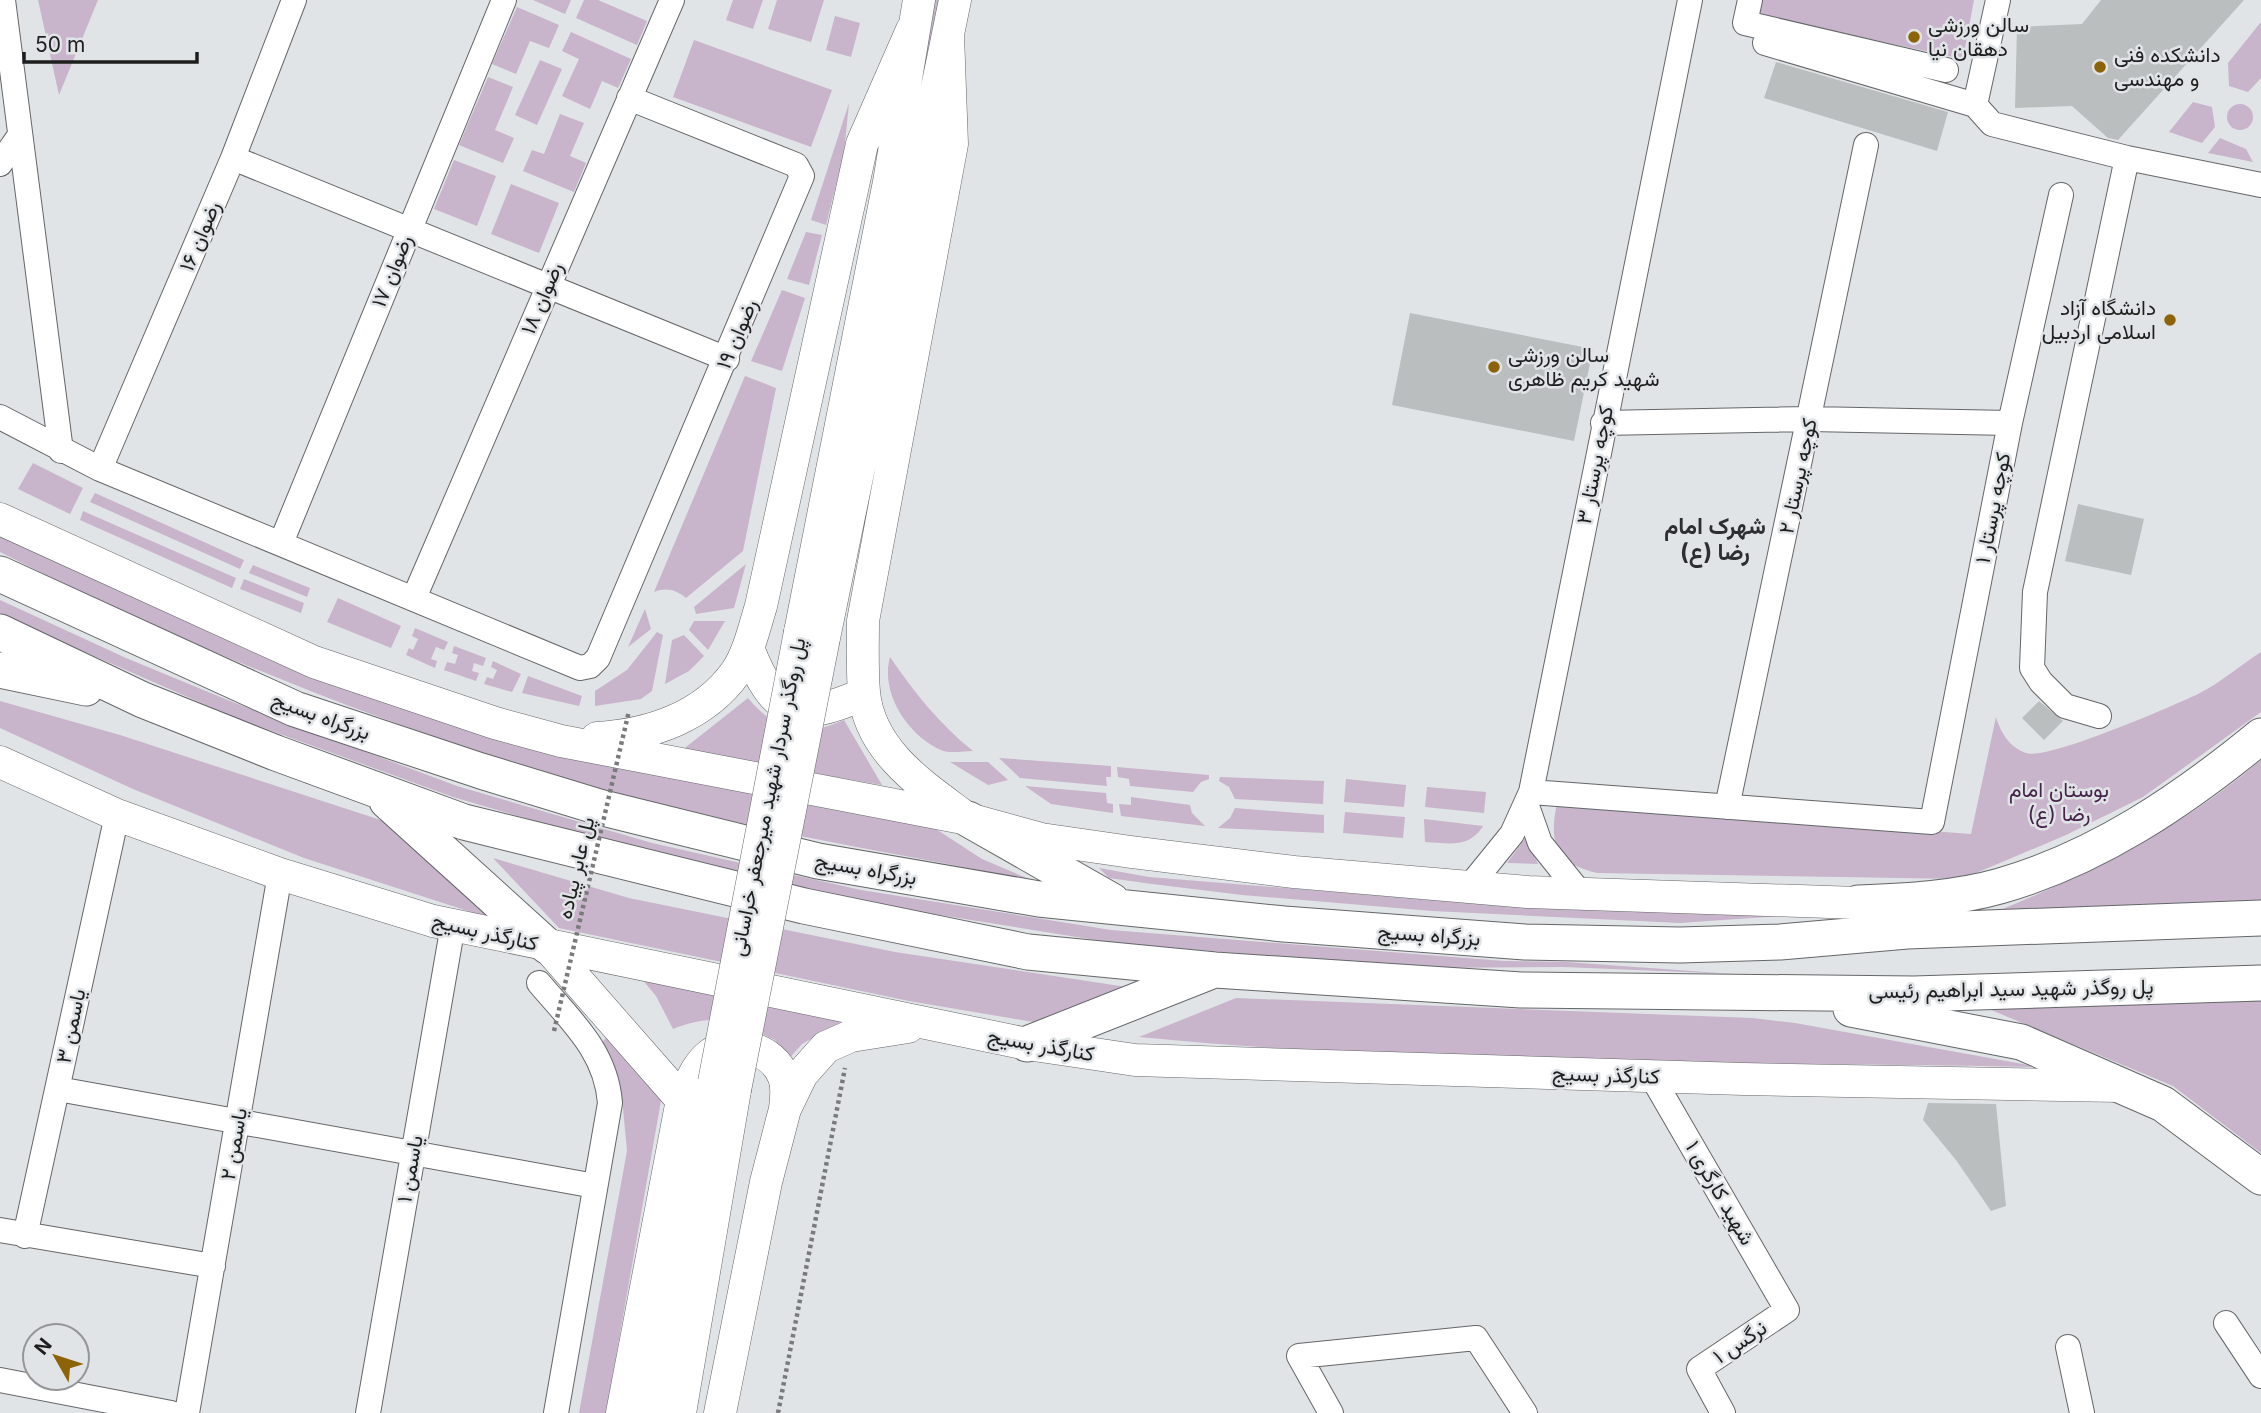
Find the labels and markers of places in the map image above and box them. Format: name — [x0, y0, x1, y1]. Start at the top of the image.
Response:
place label: سالن ورزشی دهقان نیا — [1928, 12, 2029, 61]
marker: سالن ورزشی دهقان نیا — [1906, 29, 1922, 45]
place label: دانشکده فنی و مهندسی — [2114, 42, 2221, 92]
marker: دانشکده فنی و مهندسی — [2092, 59, 2108, 75]
place label: دانشگاه آزاد اسلامی اردبیل — [2042, 295, 2156, 345]
marker: دانشگاه آزاد اسلامی اردبیل — [2162, 312, 2178, 328]
place label: سالن ورزشی شهید کریم ظاهری — [1508, 342, 1660, 393]
marker: سالن ورزشی شهید کریم ظاهری — [1486, 359, 1502, 375]

